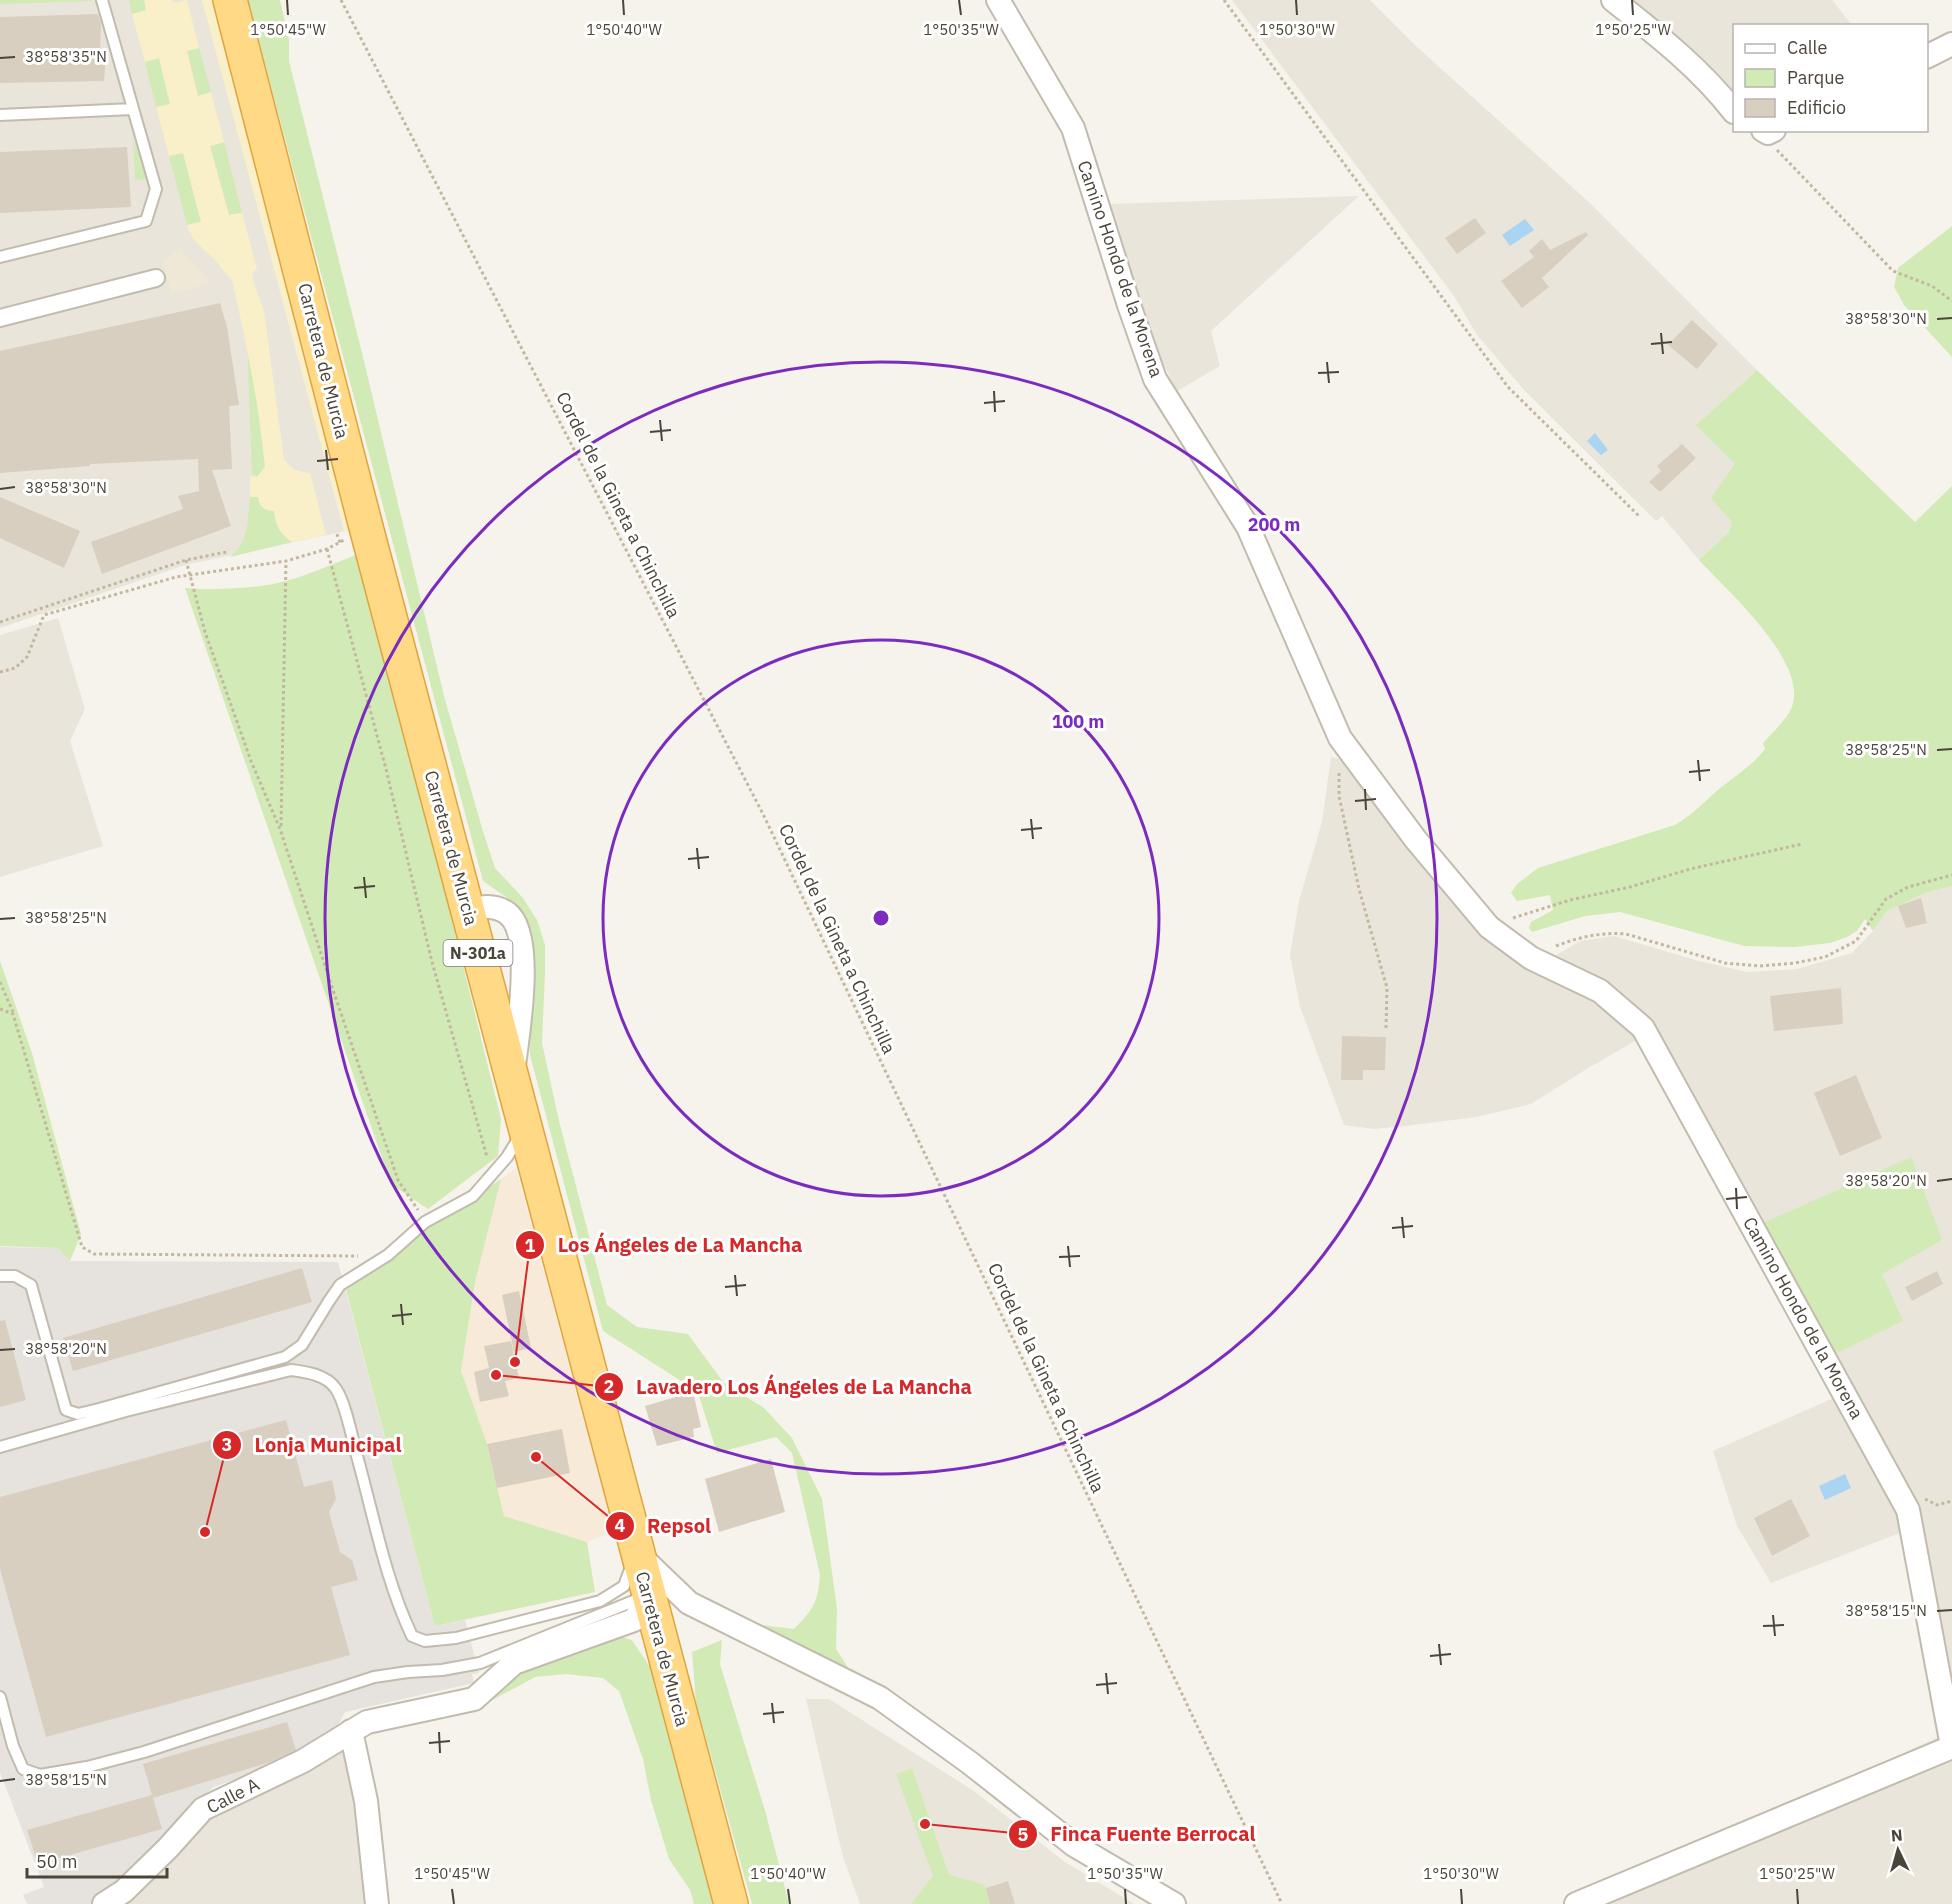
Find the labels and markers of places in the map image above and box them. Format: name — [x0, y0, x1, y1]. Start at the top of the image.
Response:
centre of rings — [871, 908, 891, 928]
callout: Los Ángeles de La Mancha — [515, 1226, 814, 1264]
callout: Lavadero Los Ángeles de La Mancha — [594, 1368, 984, 1406]
callout: Lonja Municipal — [212, 1426, 413, 1464]
callout: Repsol — [605, 1507, 723, 1545]
callout: Finca Fuente Berrocal — [1008, 1815, 1267, 1853]

